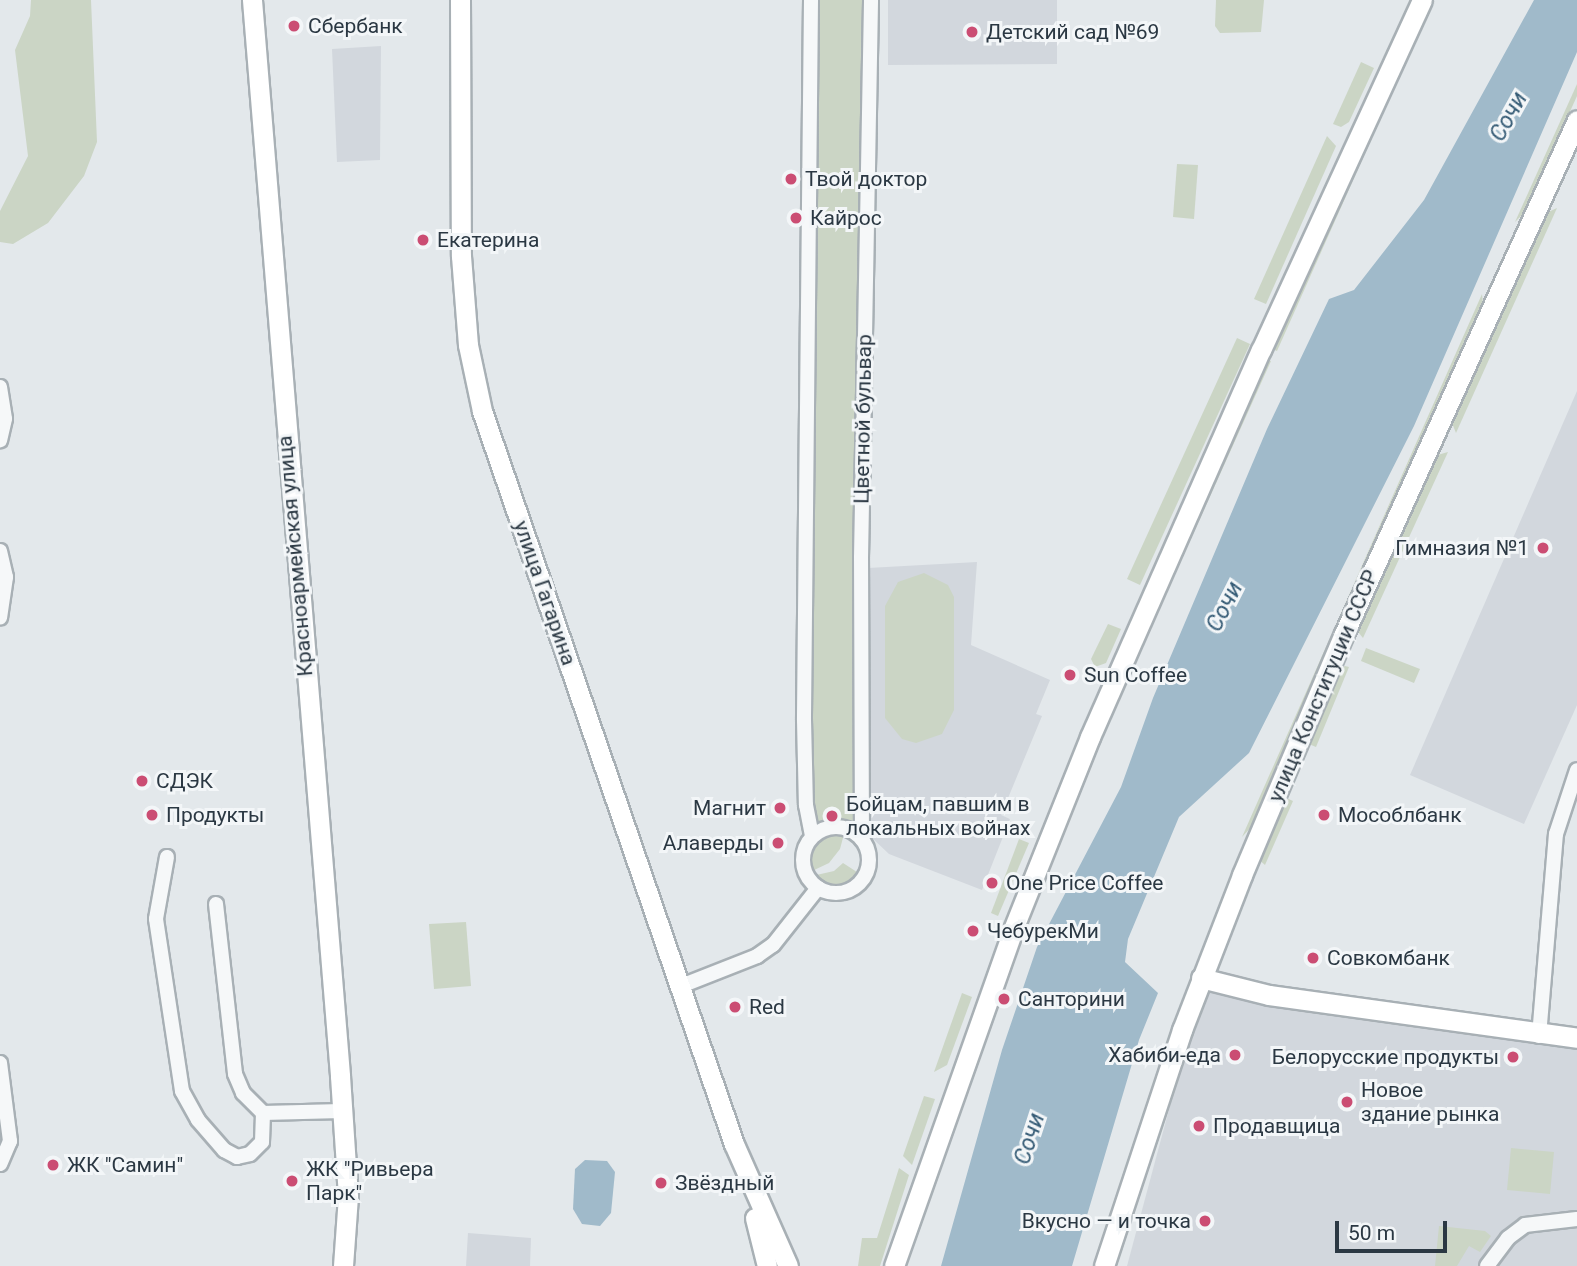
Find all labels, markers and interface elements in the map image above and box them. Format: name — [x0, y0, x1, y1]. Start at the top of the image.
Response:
place label: Сбербанк — [308, 13, 403, 39]
marker: Сбербанк — [286, 18, 302, 34]
place label: Детский сад №69 — [986, 19, 1159, 45]
marker: Детский сад №69 — [964, 24, 980, 40]
water label: Сочи — [1484, 87, 1534, 147]
place label: Твой доктор — [805, 166, 927, 192]
marker: Твой доктор — [783, 171, 799, 187]
place label: Кайрос — [810, 205, 882, 231]
marker: Кайрос — [788, 210, 804, 226]
place label: Екатерина — [437, 227, 539, 253]
marker: Екатерина — [415, 232, 431, 248]
street label: Цветной бульвар — [849, 334, 877, 504]
street label: Красноармейская улица — [272, 434, 318, 678]
street label: улица Гагарина — [508, 517, 582, 669]
place label: Гимназия №1 — [1395, 535, 1529, 561]
marker: Гимназия №1 — [1535, 540, 1551, 556]
street label: улица Конституции СССР — [1263, 566, 1383, 806]
water label: Сочи — [1201, 577, 1249, 637]
place label: Sun Coffee — [1084, 662, 1187, 688]
marker: Sun Coffee — [1062, 667, 1078, 683]
place label: СДЭК — [156, 768, 213, 794]
marker: СДЭК — [134, 773, 150, 789]
place label: Бойцам, павшим в локальных войнах — [846, 791, 1031, 841]
place label: Магнит — [693, 795, 766, 821]
marker: Магнит — [772, 800, 788, 816]
place label: Продукты — [166, 802, 264, 828]
place label: Мособлбанк — [1338, 802, 1462, 828]
marker: Продукты — [144, 807, 160, 823]
marker: Мособлбанк — [1316, 807, 1332, 823]
marker: Бойцам, павшим в локальных войнах — [824, 808, 840, 824]
place label: Алаверды — [663, 830, 764, 856]
marker: Алаверды — [770, 835, 786, 851]
place label: One Price Coffee — [1006, 870, 1163, 896]
marker: One Price Coffee — [984, 875, 1000, 891]
place label: ЧебурекМи — [987, 918, 1099, 944]
marker: ЧебурекМи — [965, 923, 981, 939]
place label: Совкомбанк — [1327, 945, 1450, 971]
marker: Совкомбанк — [1305, 950, 1321, 966]
place label: Санторини — [1018, 986, 1125, 1012]
marker: Санторини — [996, 991, 1012, 1007]
place label: Red — [749, 994, 785, 1020]
marker: Red — [727, 999, 743, 1015]
place label: Хабиби-еда — [1108, 1042, 1221, 1068]
place label: Белорусские продукты — [1272, 1044, 1499, 1070]
marker: Хабиби-еда — [1227, 1047, 1243, 1063]
marker: Белорусские продукты — [1505, 1049, 1521, 1065]
place label: Новое здание рынка — [1361, 1077, 1499, 1127]
marker: Новое здание рынка — [1339, 1094, 1355, 1110]
water label: Сочи — [1009, 1110, 1051, 1168]
place label: Продавщица — [1213, 1113, 1340, 1139]
marker: Продавщица — [1191, 1118, 1207, 1134]
place label: ЖК "Самин" — [67, 1152, 183, 1178]
place label: ЖК "Ривьера Парк" — [306, 1156, 434, 1206]
marker: ЖК "Самин" — [45, 1157, 61, 1173]
place label: Звёздный — [675, 1170, 774, 1196]
marker: ЖК "Ривьера Парк" — [284, 1173, 300, 1189]
marker: Звёздный — [653, 1175, 669, 1191]
scale bar — [1339, 1206, 1451, 1250]
place label: Вкусно — и точка — [1022, 1208, 1191, 1234]
marker: Вкусно — и точка — [1197, 1213, 1213, 1229]
text: 50 m — [1348, 1221, 1395, 1245]

